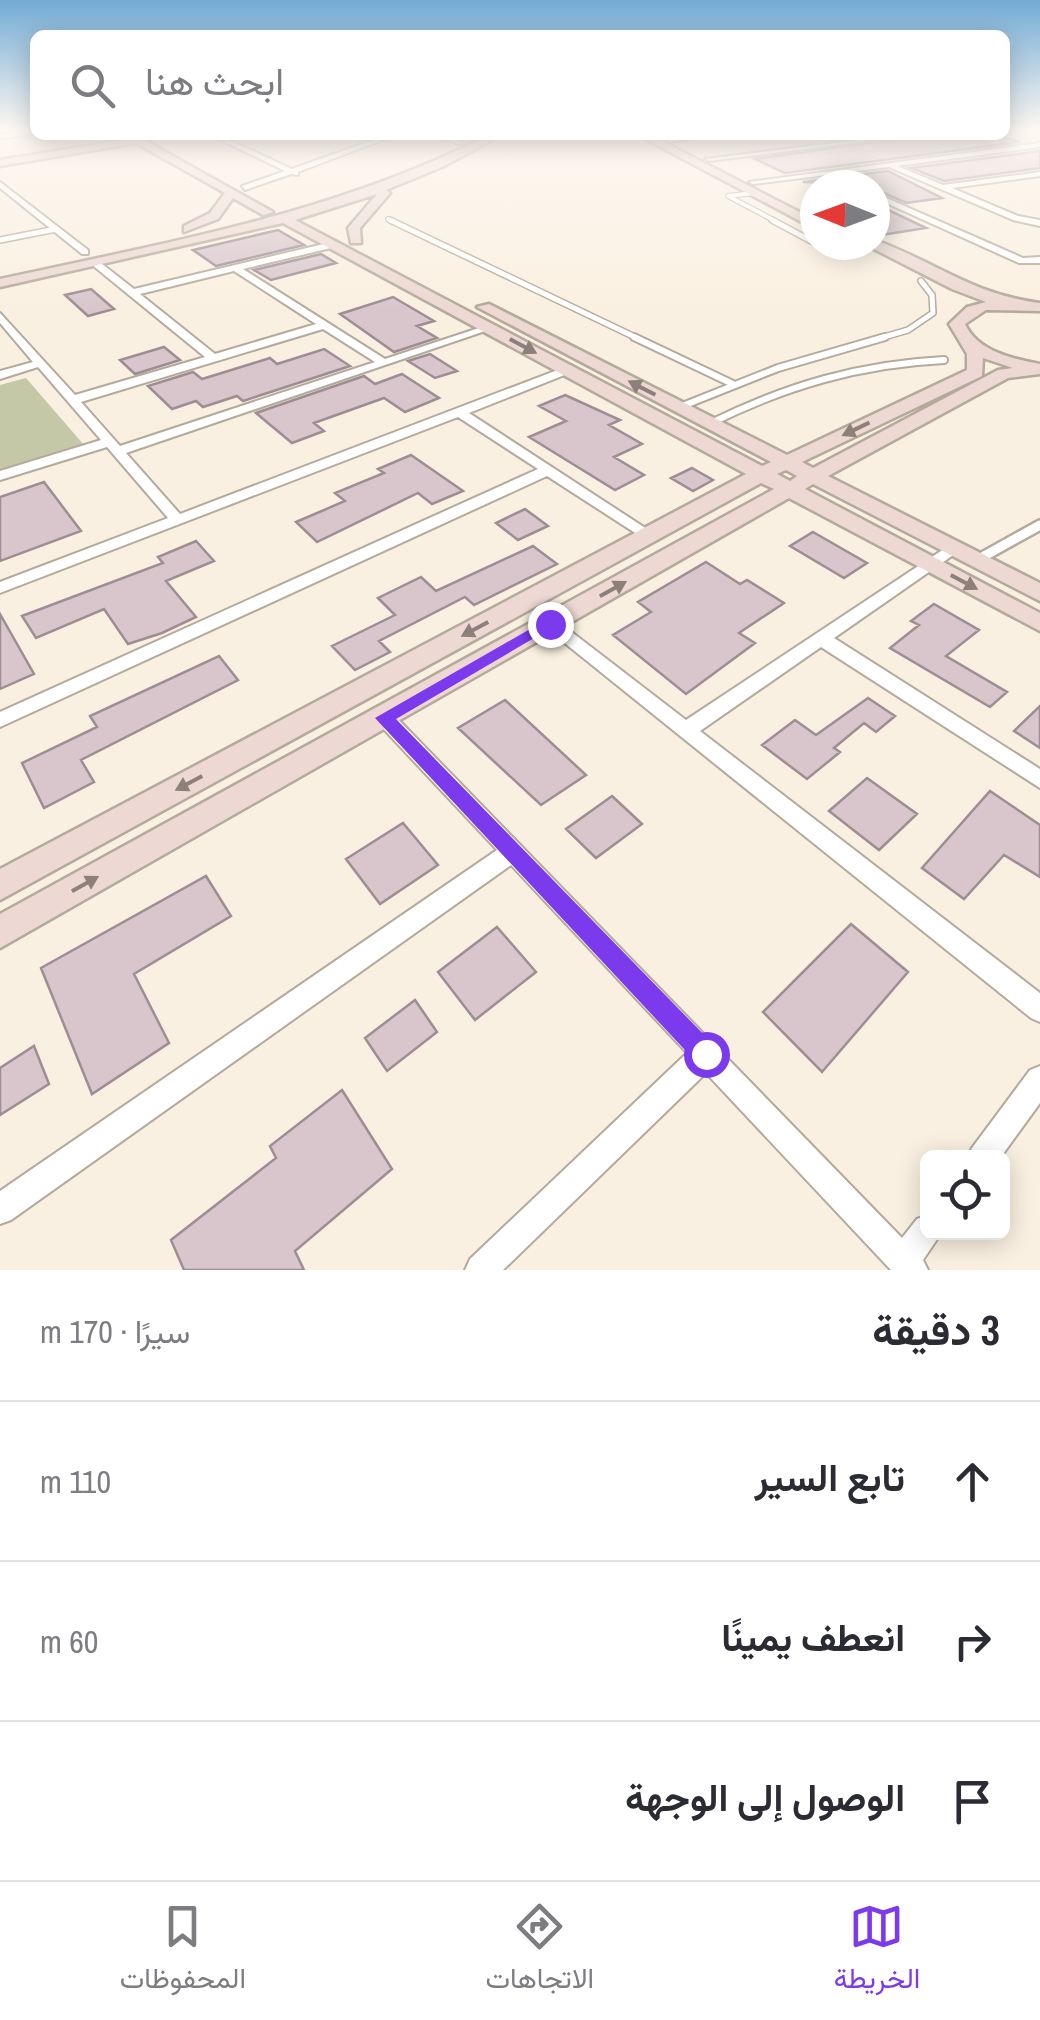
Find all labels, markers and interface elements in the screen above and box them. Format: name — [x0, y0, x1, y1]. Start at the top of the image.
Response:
search box — [30, 30, 1010, 140]
text: ابحث هنا — [145, 56, 284, 107]
icon: search — [65, 58, 120, 113]
north arrow — [800, 170, 890, 260]
one-way arrow — [508, 338, 537, 355]
one-way arrow — [628, 380, 657, 397]
one-way arrow — [841, 421, 870, 438]
one-way arrow — [949, 573, 978, 590]
one-way arrow — [599, 581, 627, 598]
route end — [528, 602, 574, 648]
one-way arrow — [460, 620, 489, 637]
one-way arrow — [174, 774, 203, 791]
one-way arrow — [71, 876, 99, 894]
route start — [684, 1032, 730, 1078]
map controls — [920, 1150, 1010, 1240]
button: locate — [920, 1150, 1010, 1240]
text: 3 دقيقة — [872, 1302, 1000, 1358]
text: سيرًا · 170 m — [40, 1310, 190, 1353]
text: تابع السير — [755, 1452, 905, 1503]
icon: ahead — [945, 1454, 1000, 1509]
text: 110 m — [40, 1460, 111, 1503]
text: انعطف يمينًا — [721, 1612, 905, 1663]
icon: right — [945, 1614, 1000, 1669]
text: 60 m — [40, 1620, 98, 1663]
text: الوصول إلى الوجهة — [625, 1772, 905, 1823]
icon: arrive — [945, 1774, 1000, 1829]
tab: المحفوظات — [120, 1899, 246, 2003]
tab: الاتجاهات — [485, 1899, 594, 2003]
tab: الخريطة — [834, 1899, 920, 2003]

